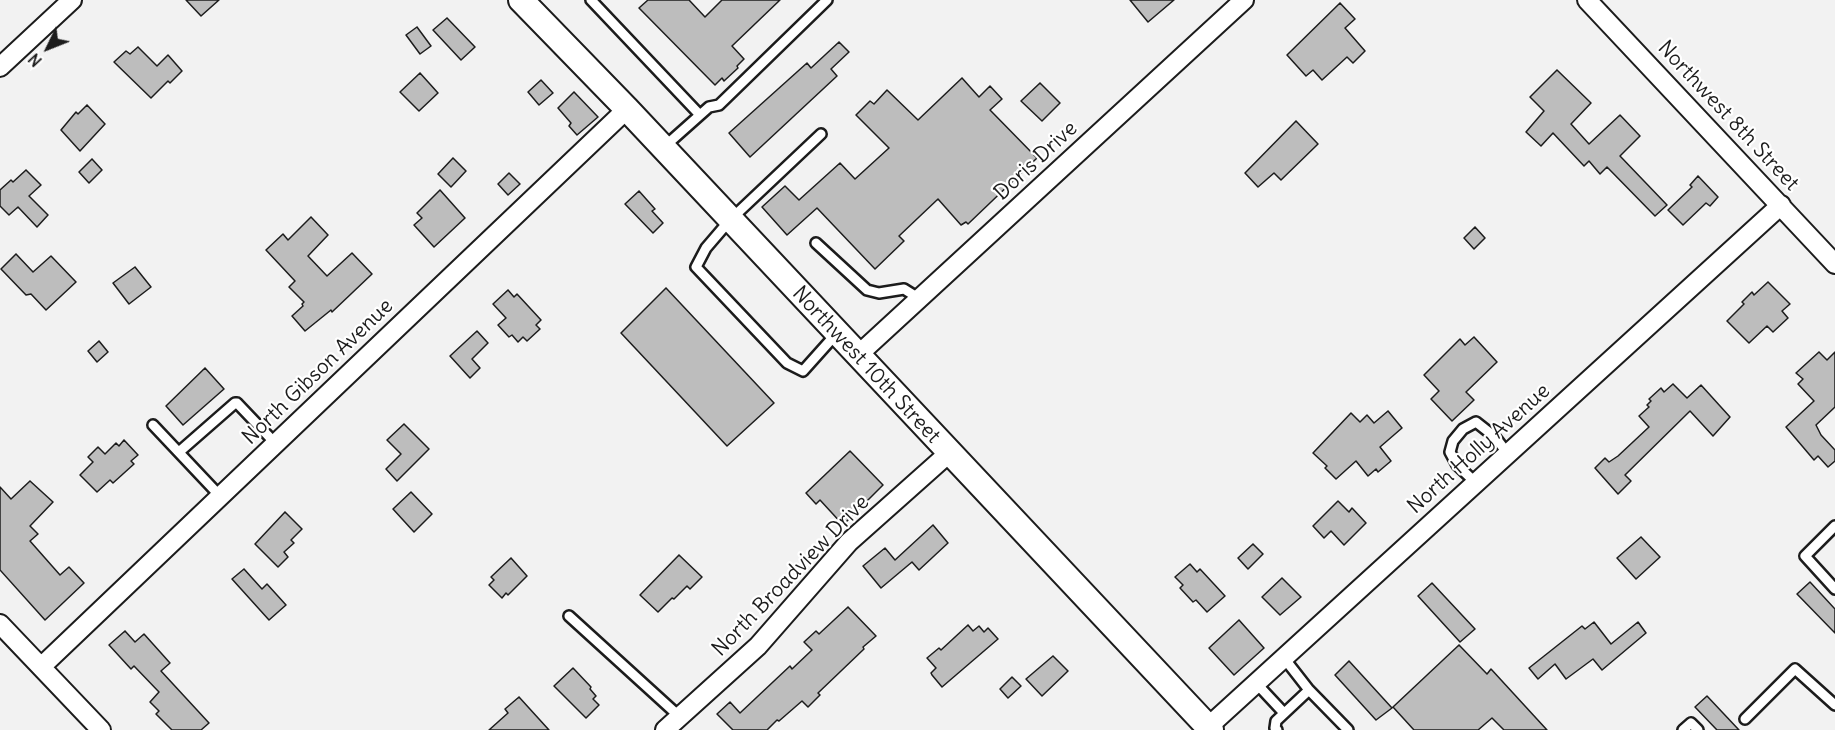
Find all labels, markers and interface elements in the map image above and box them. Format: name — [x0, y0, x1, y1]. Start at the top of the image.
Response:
north arrow — [18, 18, 78, 78]
street label: Northwest 8th Street — [1652, 36, 1804, 196]
text: N — [24, 49, 46, 71]
street label: Doris Drive — [989, 116, 1083, 206]
street label: Northwest 10th Street — [787, 281, 945, 449]
street label: North Gibson Avenue — [238, 294, 398, 450]
street label: North Holly Avenue — [1403, 379, 1555, 519]
street label: North Broadview Drive — [707, 490, 875, 662]

